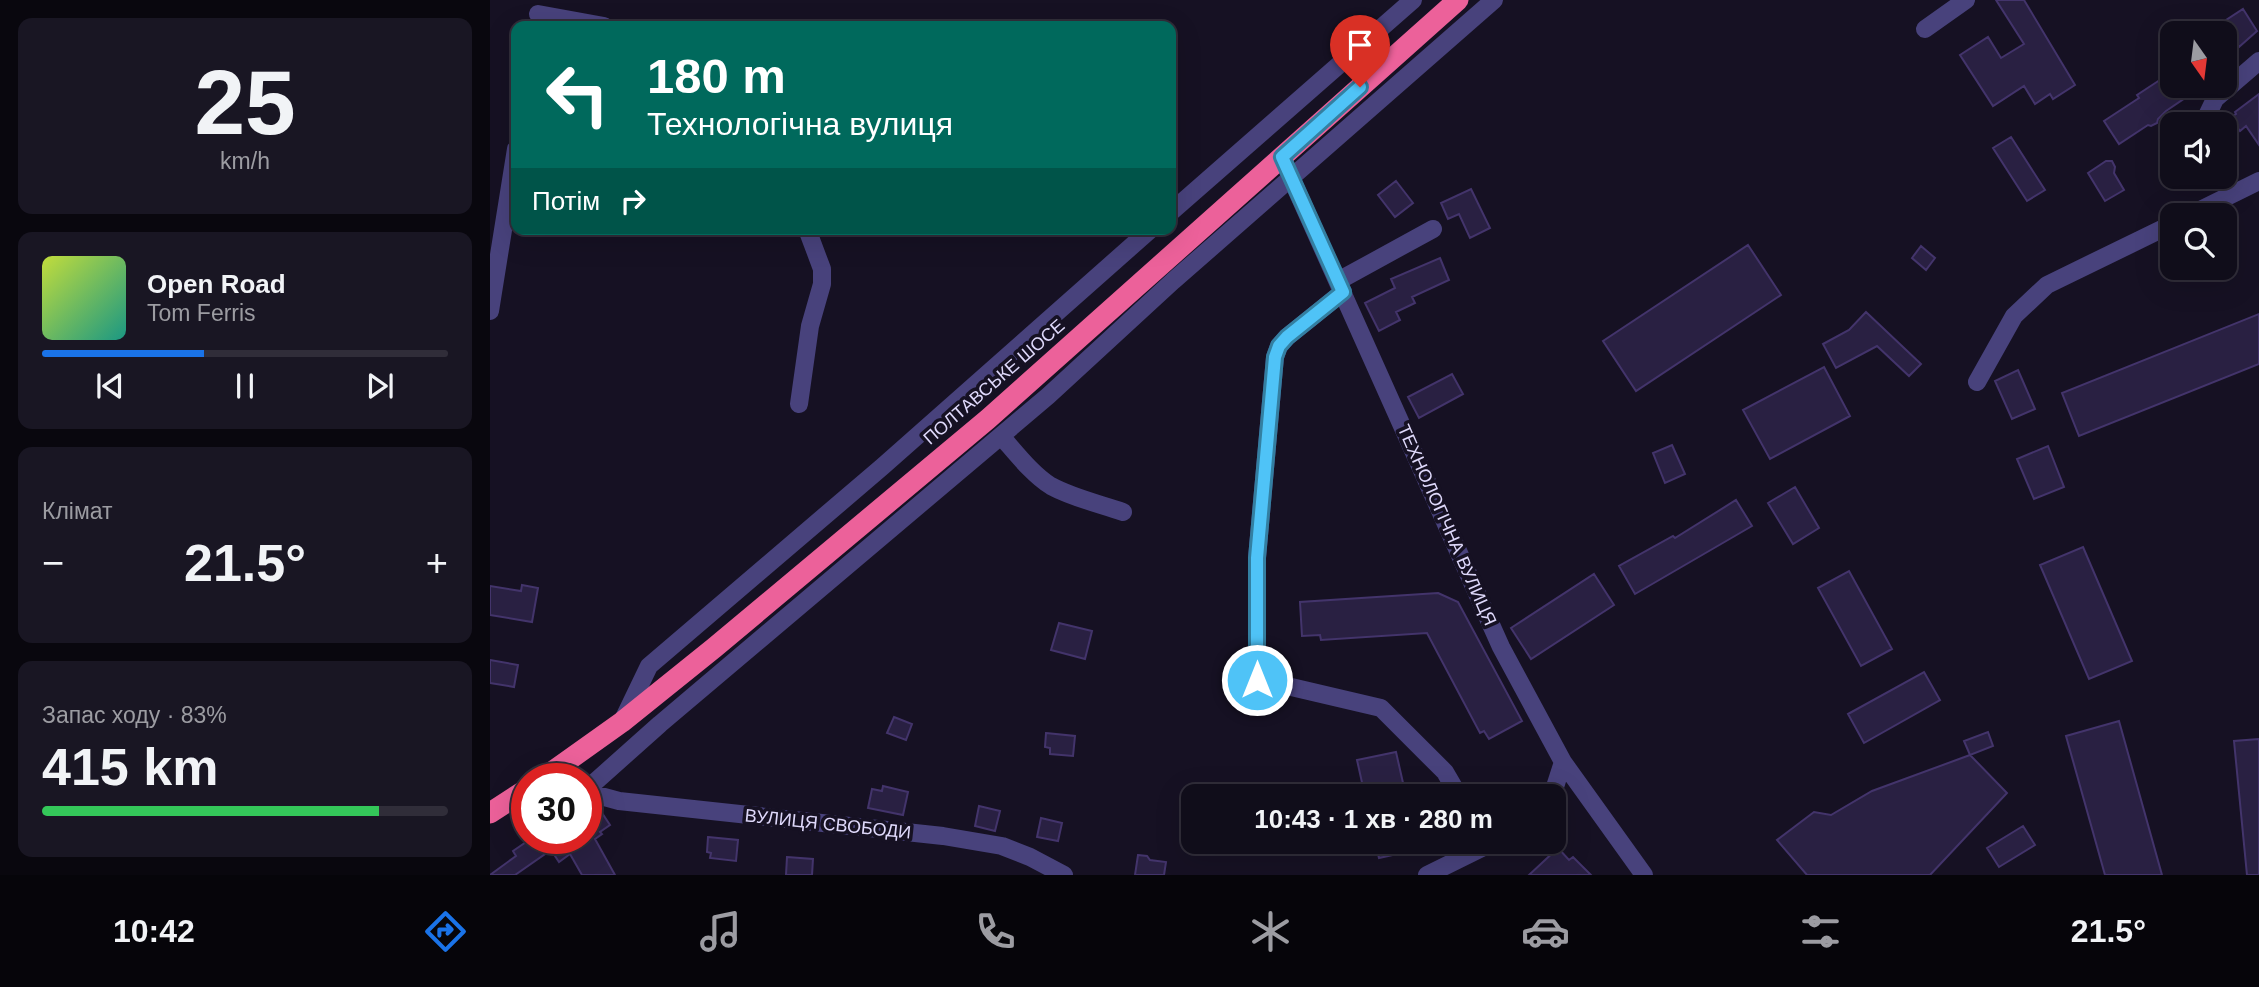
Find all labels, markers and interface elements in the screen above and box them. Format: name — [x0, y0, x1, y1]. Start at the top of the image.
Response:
pin — [1330, 15, 1390, 87]
north arrow — [2160, 21, 2236, 98]
map controls — [2160, 21, 2237, 280]
icon: arrive — [1341, 26, 1379, 64]
icon: left — [532, 49, 623, 140]
text: 180 m — [647, 49, 786, 103]
text: 25 — [194, 52, 296, 153]
text: Технологічна вулиця — [647, 106, 953, 142]
button: sound — [2160, 112, 2237, 189]
text: km/h — [220, 148, 270, 174]
icon: right — [614, 182, 652, 220]
text: Потім — [532, 186, 600, 216]
button: search — [2160, 203, 2237, 280]
text: Open Road — [147, 269, 286, 299]
text: Tom Ferris — [147, 300, 256, 326]
street label: ПОЛТАВСЬКЕ ШОСЕ — [919, 315, 1069, 449]
icon: previous — [91, 367, 129, 405]
icon: pause — [226, 367, 264, 405]
icon: next — [361, 367, 399, 405]
street label: ТЕХНОЛОГІЧНА ВУЛИЦЯ — [1394, 421, 1500, 629]
text: Клімат — [42, 498, 113, 524]
text: 21.5° — [184, 534, 306, 592]
text: − — [42, 542, 64, 584]
text: + — [426, 542, 448, 584]
position arrow — [1220, 643, 1294, 717]
text: Запас ходу · 83% — [42, 702, 227, 728]
text: 415 km — [42, 738, 218, 796]
speed limit sign: 30 — [511, 763, 602, 854]
text: 10:43 · 1 хв · 280 m — [1254, 804, 1493, 834]
street label: ВУЛИЦЯ СВОБОДИ — [744, 805, 912, 843]
icon: directions — [421, 907, 470, 956]
icon: music — [696, 907, 745, 956]
icon: phone — [971, 907, 1020, 956]
icon: climate — [1246, 907, 1295, 956]
icon: car — [1521, 907, 1570, 956]
icon: filters — [1796, 907, 1845, 956]
text: 10:42 — [113, 913, 195, 949]
text: 21.5° — [2071, 913, 2146, 949]

